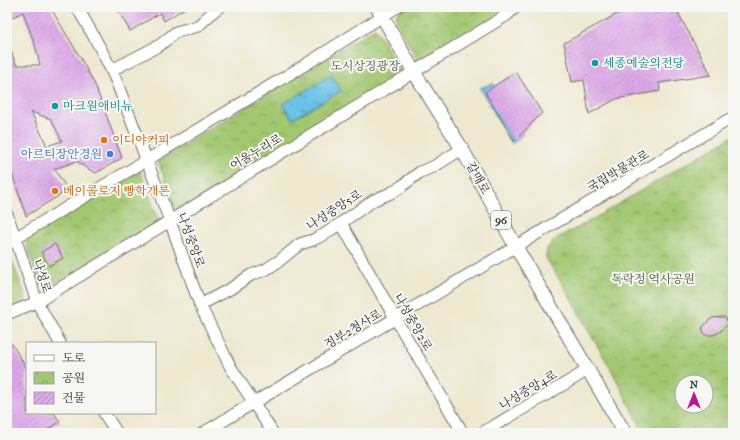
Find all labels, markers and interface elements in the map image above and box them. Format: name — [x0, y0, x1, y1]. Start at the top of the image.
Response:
place label: 세종예술의전당 — [603, 56, 685, 70]
marker: 세종예술의전당 — [590, 58, 600, 68]
park label: 도시상징광장 — [330, 59, 400, 73]
place label: 마크원애비뉴 — [63, 99, 133, 113]
marker: 마크원애비뉴 — [50, 101, 60, 111]
street label: 어울누리로 — [228, 131, 285, 173]
place label: 이디야커피 — [112, 133, 170, 147]
marker: 이디야커피 — [99, 135, 109, 145]
place label: 아르티장안경원 — [21, 147, 102, 161]
street label: 국립박물관로 — [585, 147, 652, 195]
marker: 아르티장안경원 — [105, 149, 115, 159]
street label: 갈매로 — [463, 159, 493, 197]
place label: 베이콜로지 빵학개론 — [63, 184, 170, 198]
marker: 베이콜로지 빵학개론 — [50, 186, 60, 196]
street label: 나성중앙5로 — [304, 187, 365, 233]
street label: 나성중앙로 — [175, 210, 208, 270]
road number: 96 — [491, 211, 511, 229]
street label: 나성로 — [30, 257, 54, 295]
park label: 독락정 역사공원 — [611, 272, 695, 286]
street label: 나성중앙2로 — [391, 291, 435, 354]
street label: 정부2청사로 — [322, 306, 384, 352]
legend — [26, 342, 156, 414]
text: 도로 — [62, 351, 86, 365]
street label: 나성중앙4로 — [497, 367, 560, 413]
text: 공원 — [62, 371, 85, 385]
north arrow — [674, 374, 714, 414]
text: N — [690, 378, 699, 391]
text: 건물 — [62, 391, 86, 405]

